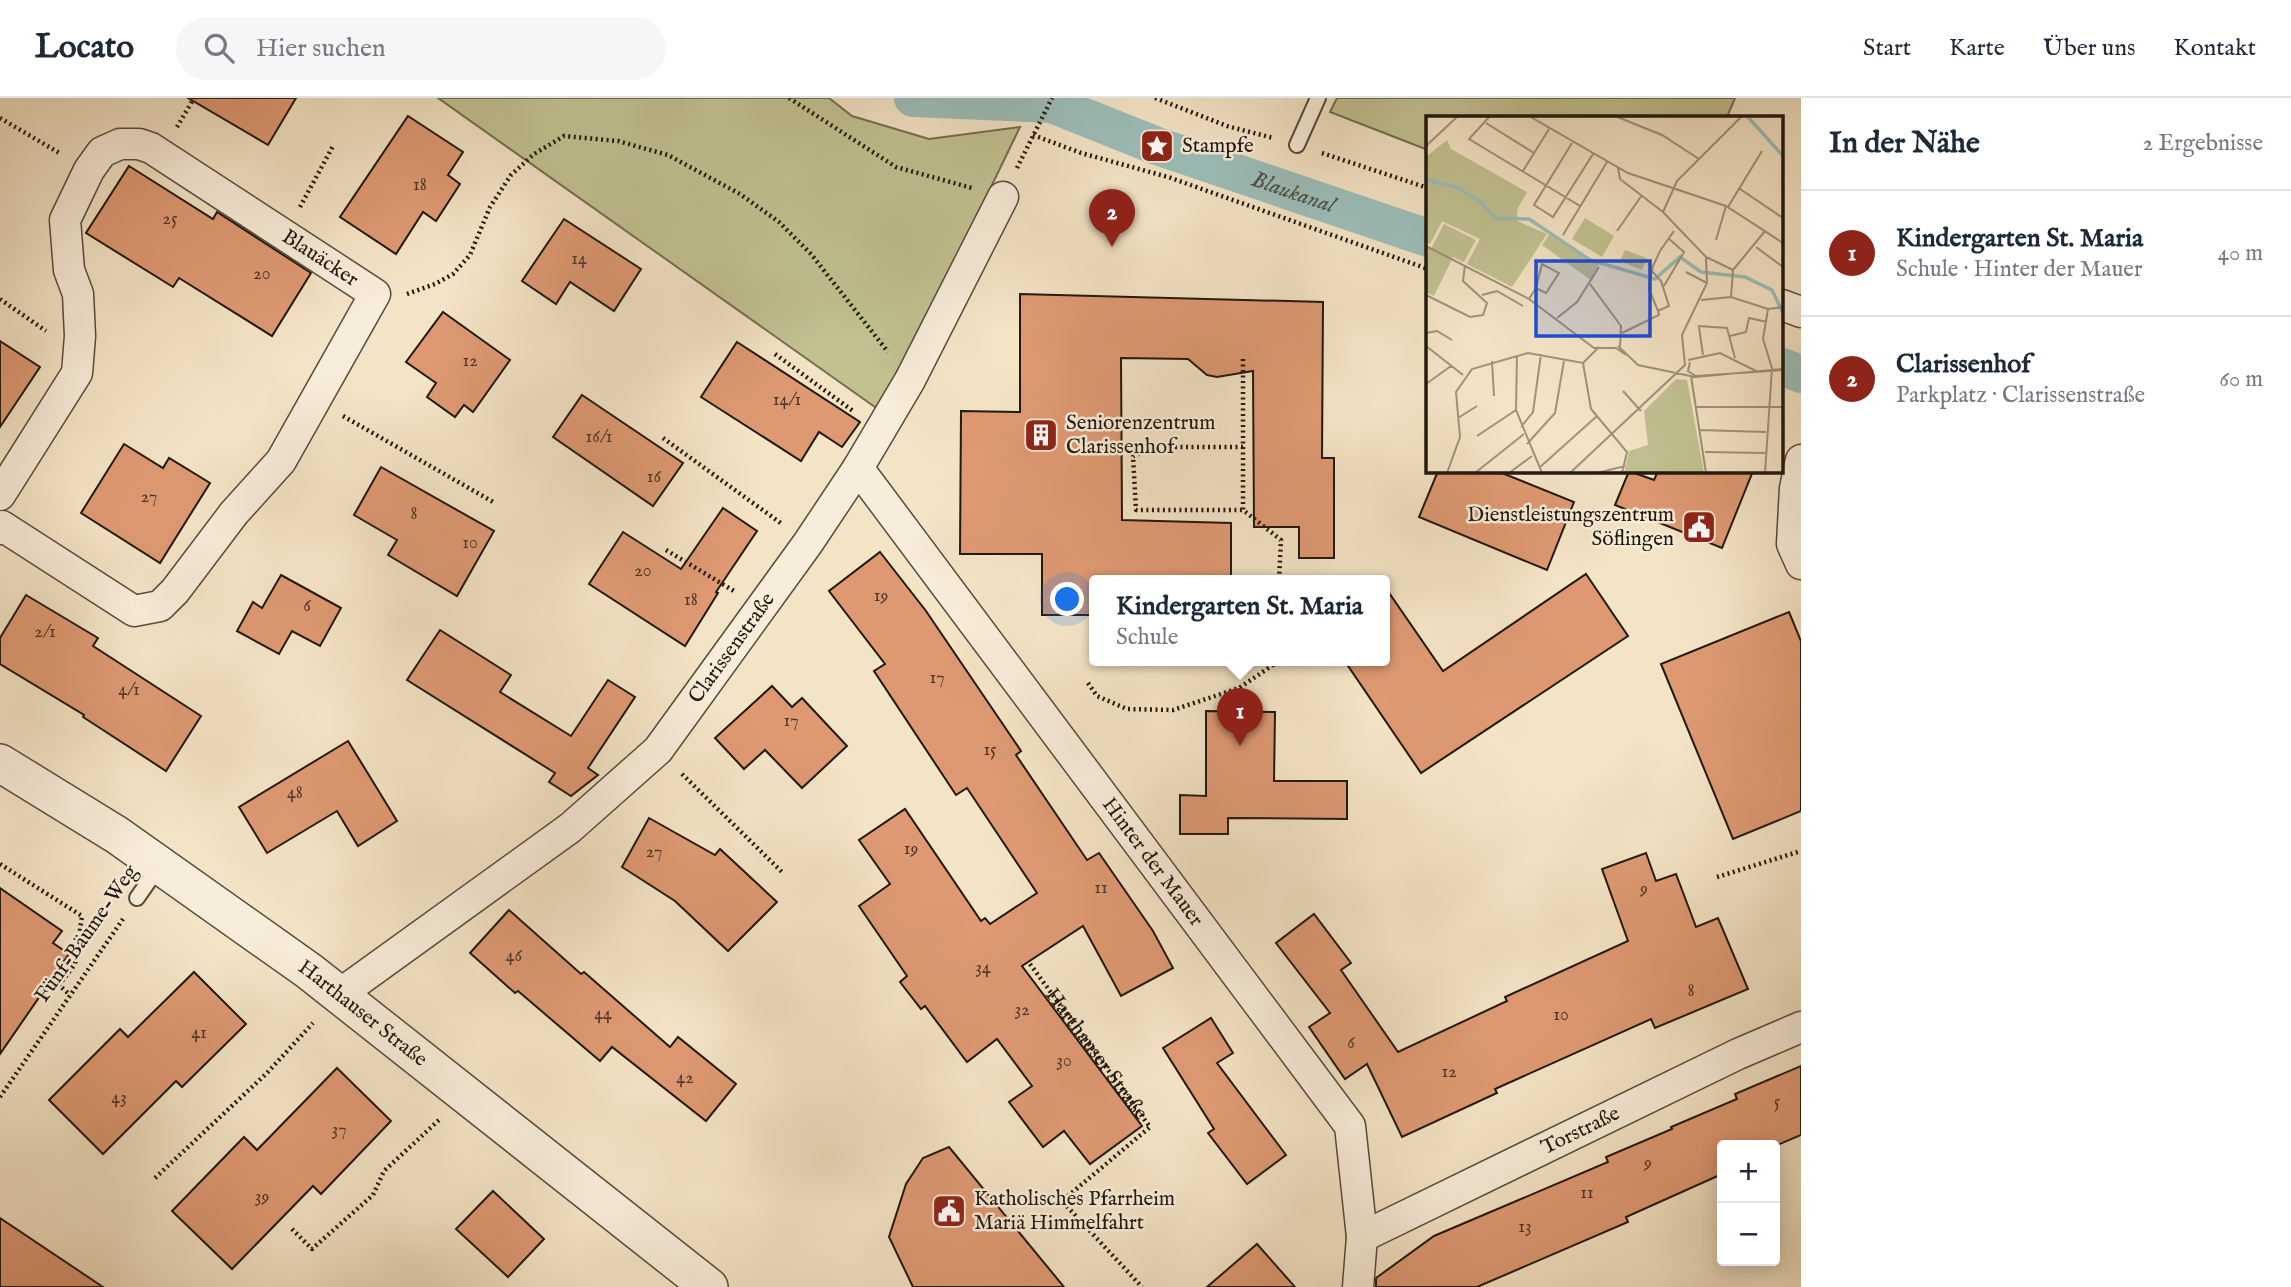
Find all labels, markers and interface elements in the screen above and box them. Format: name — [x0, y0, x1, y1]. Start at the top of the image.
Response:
search box — [176, 17, 666, 80]
text: Locato — [35, 27, 134, 69]
icon: search — [200, 29, 238, 67]
text: Hier suchen — [256, 32, 386, 65]
text: Start — [1863, 33, 1911, 64]
text: Karte — [1949, 33, 2005, 64]
text: Über uns — [2043, 33, 2135, 64]
text: Kontakt — [2173, 33, 2256, 64]
inset map — [1426, 116, 1784, 472]
text: In der Nähe — [1829, 125, 1980, 163]
place icon: Stampfe — [1138, 127, 1176, 165]
text: 2 Ergebnisse — [2142, 129, 2263, 158]
place label: Stampfe — [1182, 133, 1254, 160]
water label: Blaukanal — [1248, 165, 1340, 220]
house number: 18 — [413, 174, 427, 197]
pin: 2 — [1089, 189, 1135, 247]
house number: 25 — [163, 208, 178, 231]
text: Kindergarten St. Maria — [1896, 222, 2143, 255]
street label: Blauäcker — [277, 223, 364, 293]
text: 1 — [1848, 239, 1856, 268]
text: 40 m — [2218, 239, 2263, 268]
house number: 14 — [571, 248, 587, 271]
text: Schule · Hinter der Mauer — [1896, 255, 2142, 284]
house number: 20 — [253, 263, 271, 286]
text: Clarissenhof — [1896, 348, 2031, 381]
house number: 12 — [462, 350, 478, 373]
text: 2 — [1847, 365, 1857, 394]
text: 60 m — [2219, 365, 2263, 394]
text: Parkplatz · Clarissenstraße — [1896, 381, 2145, 410]
house number: 14/1 — [773, 389, 801, 412]
place label: Seniorenzentrum Clarissenhof — [1066, 410, 1215, 461]
building icon: Seniorenzentrum Clarissenhof — [1022, 416, 1060, 454]
house number: 16/1 — [585, 426, 613, 449]
house number: 16 — [647, 466, 662, 489]
house number: 27 — [141, 486, 157, 509]
place label: Dienstleistungszentrum Söflingen — [1467, 502, 1674, 553]
house number: 8 — [410, 503, 418, 526]
public building icon: Dienstleistungszentrum Söflingen — [1680, 508, 1718, 546]
house number: 10 — [462, 532, 478, 555]
house number: 20 — [634, 560, 652, 583]
popup — [1089, 575, 1390, 666]
your location — [1050, 582, 1084, 616]
house number: 19 — [874, 585, 888, 608]
street label: Clarissenstraße — [683, 587, 781, 709]
house number: 18 — [684, 589, 698, 612]
text: Kindergarten St. Maria — [1116, 590, 1363, 623]
house number: 6 — [303, 595, 311, 618]
house number: 2/1 — [34, 621, 56, 644]
text: Schule — [1116, 623, 1178, 652]
house number: 17 — [929, 667, 945, 690]
house number: 4/1 — [118, 679, 140, 702]
pin: 1 — [1217, 688, 1263, 746]
house number: 17 — [783, 710, 799, 733]
house number: 15 — [983, 739, 997, 762]
house number: 48 — [287, 782, 303, 805]
street label: Hinter der Mauer — [1096, 792, 1210, 932]
house number: 19 — [904, 838, 918, 861]
house number: 27 — [646, 841, 662, 864]
street label: Fünf-Bäume-Weg — [29, 859, 145, 1008]
house number: 11 — [1094, 877, 1108, 900]
house number: 9 — [1639, 878, 1648, 901]
house number: 46 — [506, 945, 523, 968]
street label: Harthauser Straße — [293, 954, 433, 1073]
house number: 34 — [975, 957, 991, 980]
house number: 8 — [1687, 980, 1695, 1003]
street label: Harthauser Straße — [1039, 983, 1154, 1126]
house number: 32 — [1014, 999, 1030, 1022]
house number: 44 — [594, 1003, 612, 1026]
house number: 10 — [1553, 1004, 1569, 1027]
house number: 41 — [191, 1022, 207, 1045]
house number: 6 — [1347, 1032, 1355, 1055]
house number: 30 — [1056, 1050, 1072, 1073]
house number: 12 — [1441, 1061, 1457, 1084]
house number: 42 — [676, 1067, 694, 1090]
house number: 43 — [111, 1087, 127, 1110]
house number: 5 — [1774, 1091, 1781, 1114]
street label: Torstraße — [1537, 1100, 1625, 1161]
house number: 37 — [331, 1119, 347, 1142]
map controls — [1717, 1140, 1780, 1266]
button: + — [1717, 1140, 1780, 1203]
house number: 9 — [1643, 1152, 1652, 1175]
house number: 11 — [1580, 1182, 1594, 1205]
house number: 39 — [255, 1186, 269, 1209]
place label: Katholisches Pfarrheim Mariä Himmelfahrt — [974, 1186, 1175, 1237]
public building icon: Katholisches Pfarrheim Mariä Himmelfahrt — [930, 1192, 968, 1230]
button: − — [1717, 1203, 1780, 1266]
house number: 13 — [1518, 1216, 1532, 1239]

